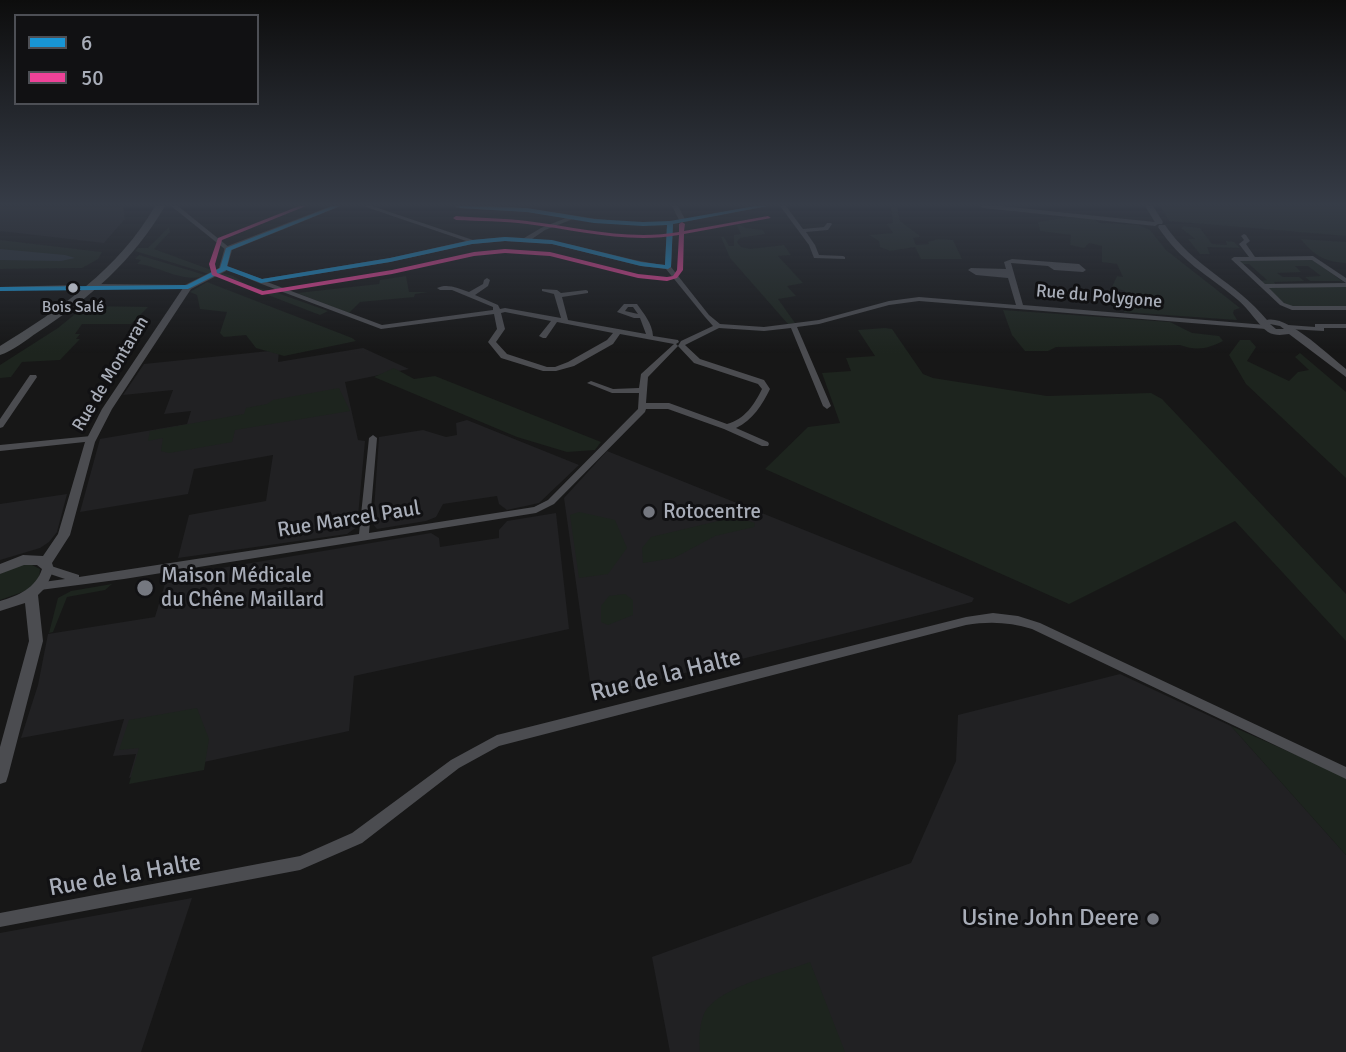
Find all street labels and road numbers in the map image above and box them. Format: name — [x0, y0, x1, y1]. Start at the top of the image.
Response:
street label: Rue du Polygone — [1035, 281, 1163, 313]
street label: Rue de Montaran — [68, 313, 154, 435]
street label: Rue Marcel Paul — [276, 496, 422, 544]
street label: Rue de la Halte — [588, 643, 744, 709]
street label: Rue de la Halte — [47, 848, 203, 904]

